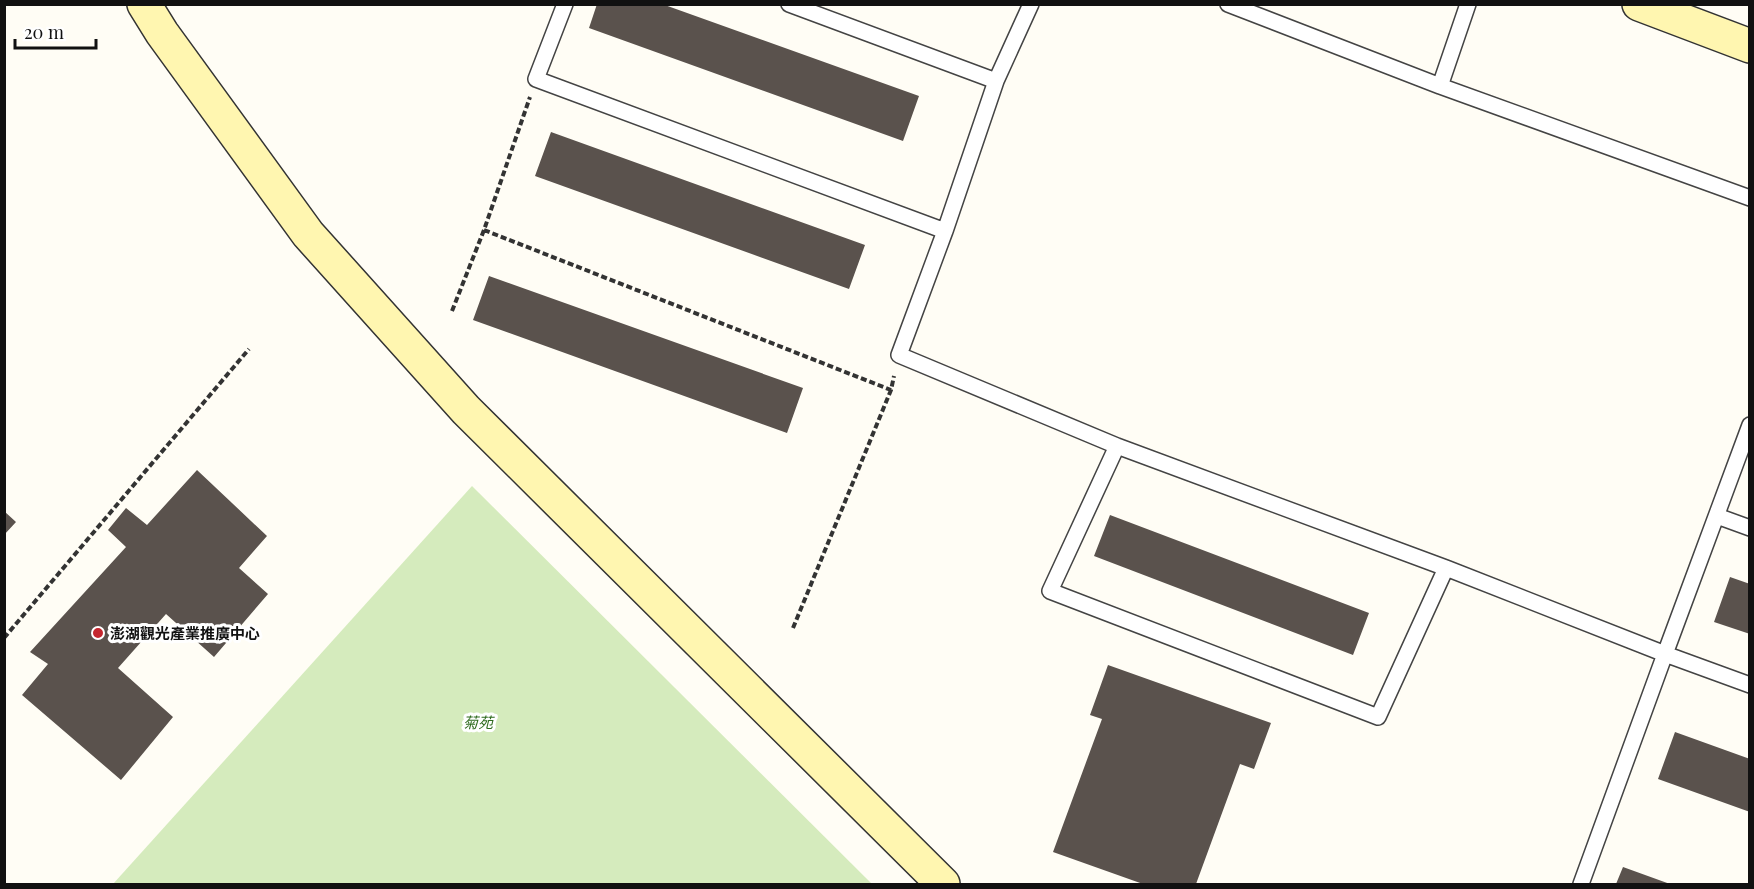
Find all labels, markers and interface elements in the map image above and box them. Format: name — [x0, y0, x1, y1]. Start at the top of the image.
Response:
scale bar — [15, 12, 96, 50]
text: 20 m — [24, 20, 64, 44]
place label: 澎湖觀光產業推廣中心 — [110, 623, 260, 643]
marker: 澎湖觀光產業推廣中心 — [91, 626, 105, 640]
park label: 菊苑 — [463, 712, 495, 732]

